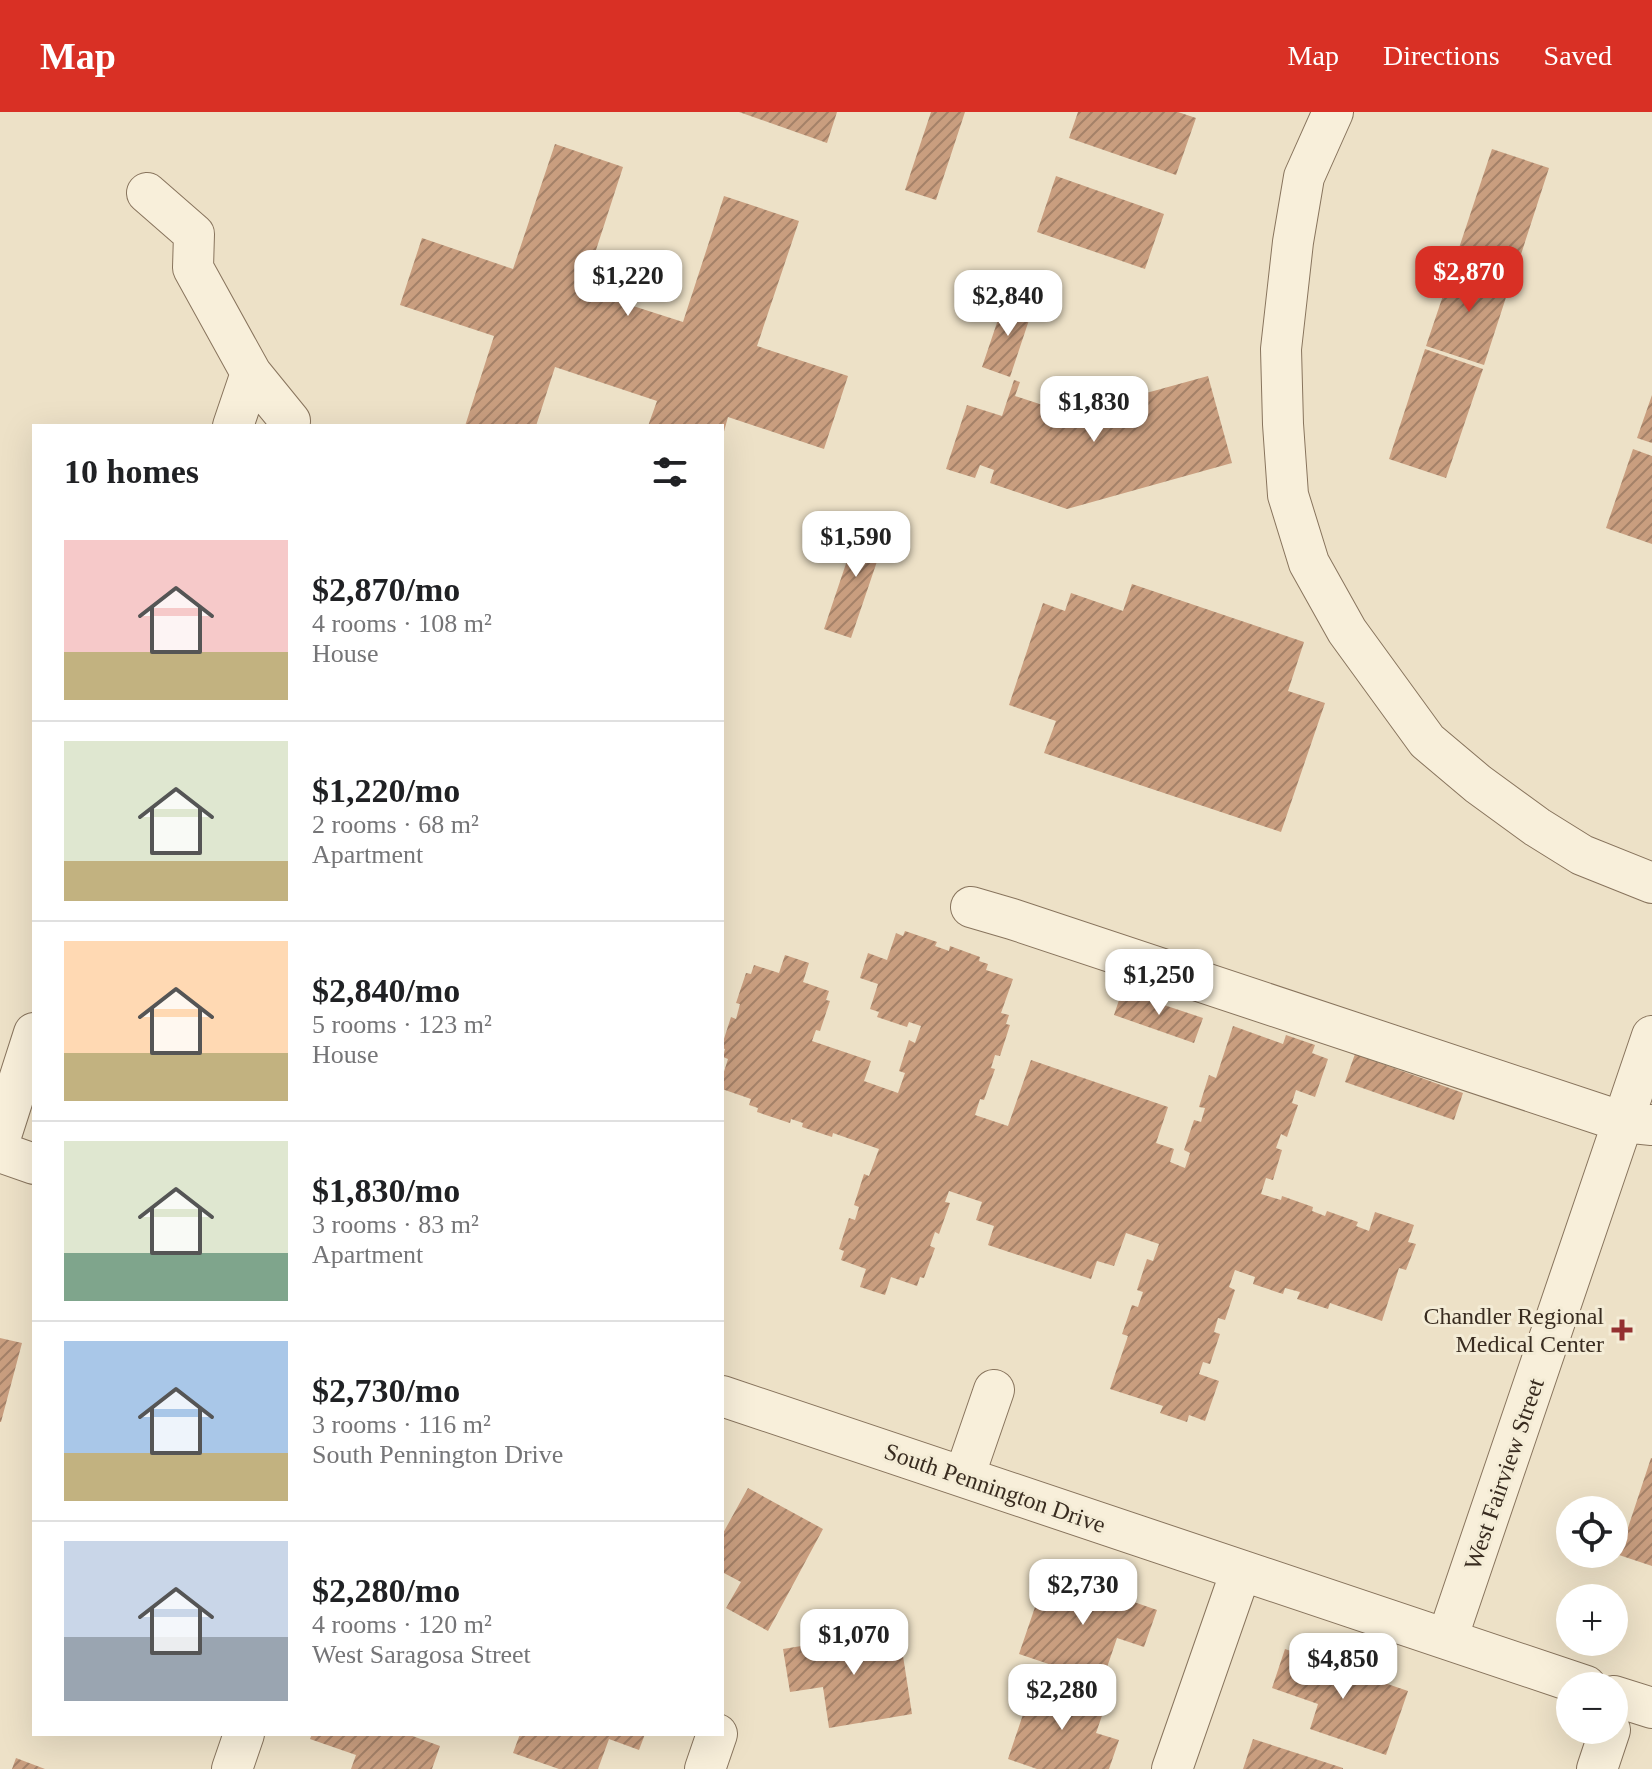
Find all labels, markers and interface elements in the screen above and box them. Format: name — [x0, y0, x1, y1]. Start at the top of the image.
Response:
text: Map — [40, 35, 116, 77]
text: Map — [1288, 40, 1339, 71]
text: Directions — [1383, 40, 1500, 71]
text: Saved — [1544, 40, 1612, 71]
pin: $2,870 — [1404, 246, 1534, 314]
pin: $1,220 — [563, 250, 693, 318]
text: $2,870 — [1433, 257, 1505, 286]
text: $1,220 — [592, 261, 664, 290]
pin: $2,840 — [943, 270, 1073, 338]
text: $2,840 — [972, 281, 1044, 310]
pin: $1,830 — [1029, 376, 1159, 444]
text: $1,830 — [1058, 387, 1130, 416]
icon: filters — [648, 450, 692, 494]
text: 10 homes — [64, 453, 199, 490]
pin: $1,590 — [791, 511, 921, 579]
text: $1,590 — [820, 522, 892, 551]
text: $2,870/mo — [312, 571, 460, 608]
icon: home — [128, 572, 224, 668]
text: 4 rooms · 108 m² — [312, 609, 492, 638]
text: House — [312, 639, 378, 668]
text: $1,220/mo — [312, 772, 460, 809]
icon: home — [128, 773, 224, 869]
text: 2 rooms · 68 m² — [312, 810, 479, 839]
text: Apartment — [312, 840, 423, 869]
pin: $1,250 — [1094, 949, 1224, 1017]
text: $1,250 — [1123, 960, 1195, 989]
text: $2,840/mo — [312, 972, 460, 1009]
icon: home — [128, 973, 224, 1069]
text: 5 rooms · 123 m² — [312, 1010, 492, 1039]
text: House — [312, 1040, 378, 1069]
text: $1,830/mo — [312, 1172, 460, 1209]
icon: home — [128, 1173, 224, 1269]
text: 3 rooms · 83 m² — [312, 1210, 479, 1239]
text: Apartment — [312, 1240, 423, 1269]
place label: Chandler Regional Medical Center — [1423, 1303, 1604, 1357]
marker: Chandler Regional Medical Center — [1611, 1319, 1633, 1341]
text: $2,730/mo — [312, 1372, 460, 1409]
icon: home — [128, 1373, 224, 1469]
street label: West Fairview Street — [1459, 1375, 1549, 1573]
text: 3 rooms · 116 m² — [312, 1410, 491, 1439]
street label: South Pennington Drive — [881, 1438, 1109, 1538]
text: South Pennington Drive — [312, 1440, 563, 1469]
map controls — [1556, 1496, 1628, 1744]
button: locate — [1556, 1496, 1628, 1568]
pin: $2,730 — [1018, 1559, 1148, 1627]
text: $2,730 — [1047, 1570, 1119, 1599]
text: $2,280/mo — [312, 1572, 460, 1609]
icon: home — [128, 1573, 224, 1669]
button: + — [1556, 1584, 1628, 1656]
pin: $1,070 — [789, 1609, 919, 1677]
text: 4 rooms · 120 m² — [312, 1610, 492, 1639]
text: $1,070 — [818, 1620, 890, 1649]
pin: $4,850 — [1278, 1633, 1408, 1701]
text: West Saragosa Street — [312, 1640, 531, 1669]
text: $4,850 — [1307, 1644, 1379, 1673]
pin: $2,280 — [997, 1664, 1127, 1732]
button: − — [1556, 1672, 1628, 1744]
text: $2,280 — [1026, 1675, 1098, 1704]

